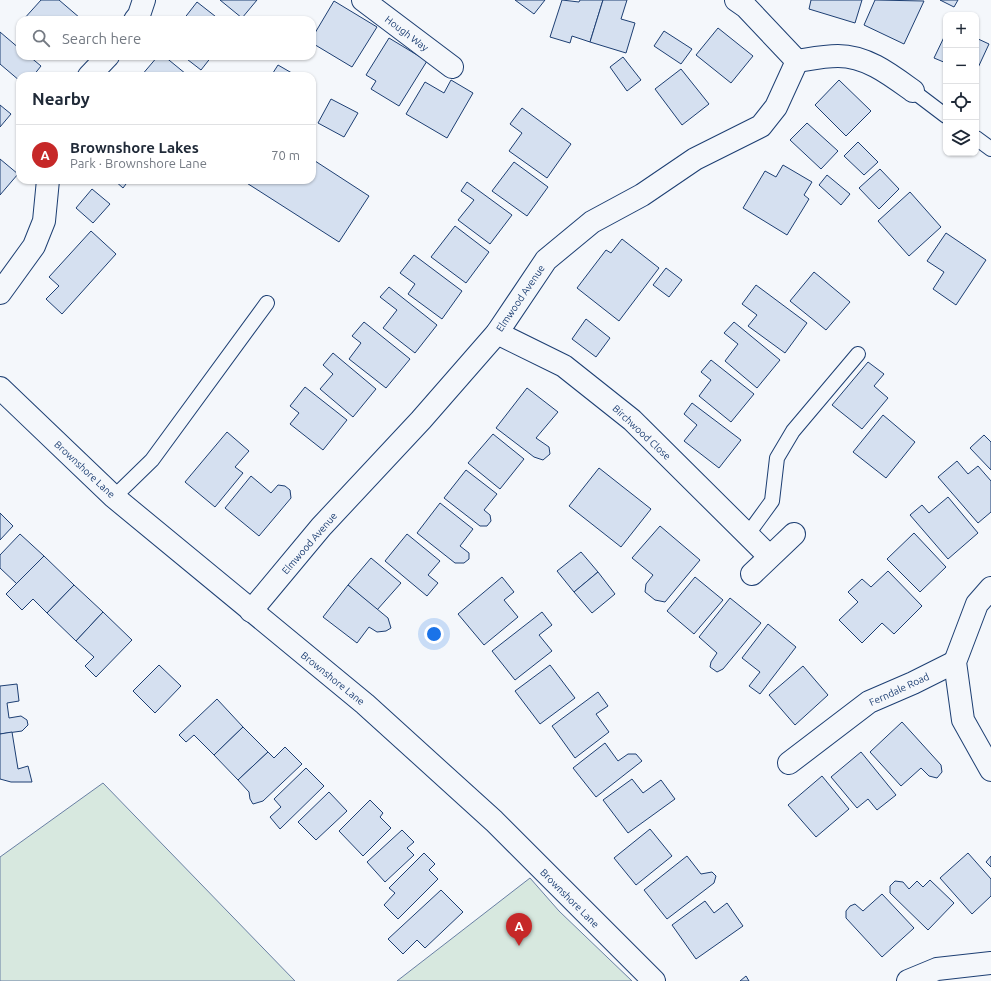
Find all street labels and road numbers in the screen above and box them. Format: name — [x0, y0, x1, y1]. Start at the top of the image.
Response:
street label: Hough Way — [383, 14, 431, 53]
street label: Elmwood Avenue — [494, 263, 547, 334]
street label: Birchwood Close — [610, 403, 673, 462]
street label: Brownshore Lane — [52, 439, 117, 500]
street label: Elmwood Avenue — [280, 510, 339, 576]
street label: Brownshore Lane — [299, 649, 367, 707]
street label: Ferndale Road — [868, 671, 931, 708]
street label: Brownshore Lane — [538, 867, 601, 930]

